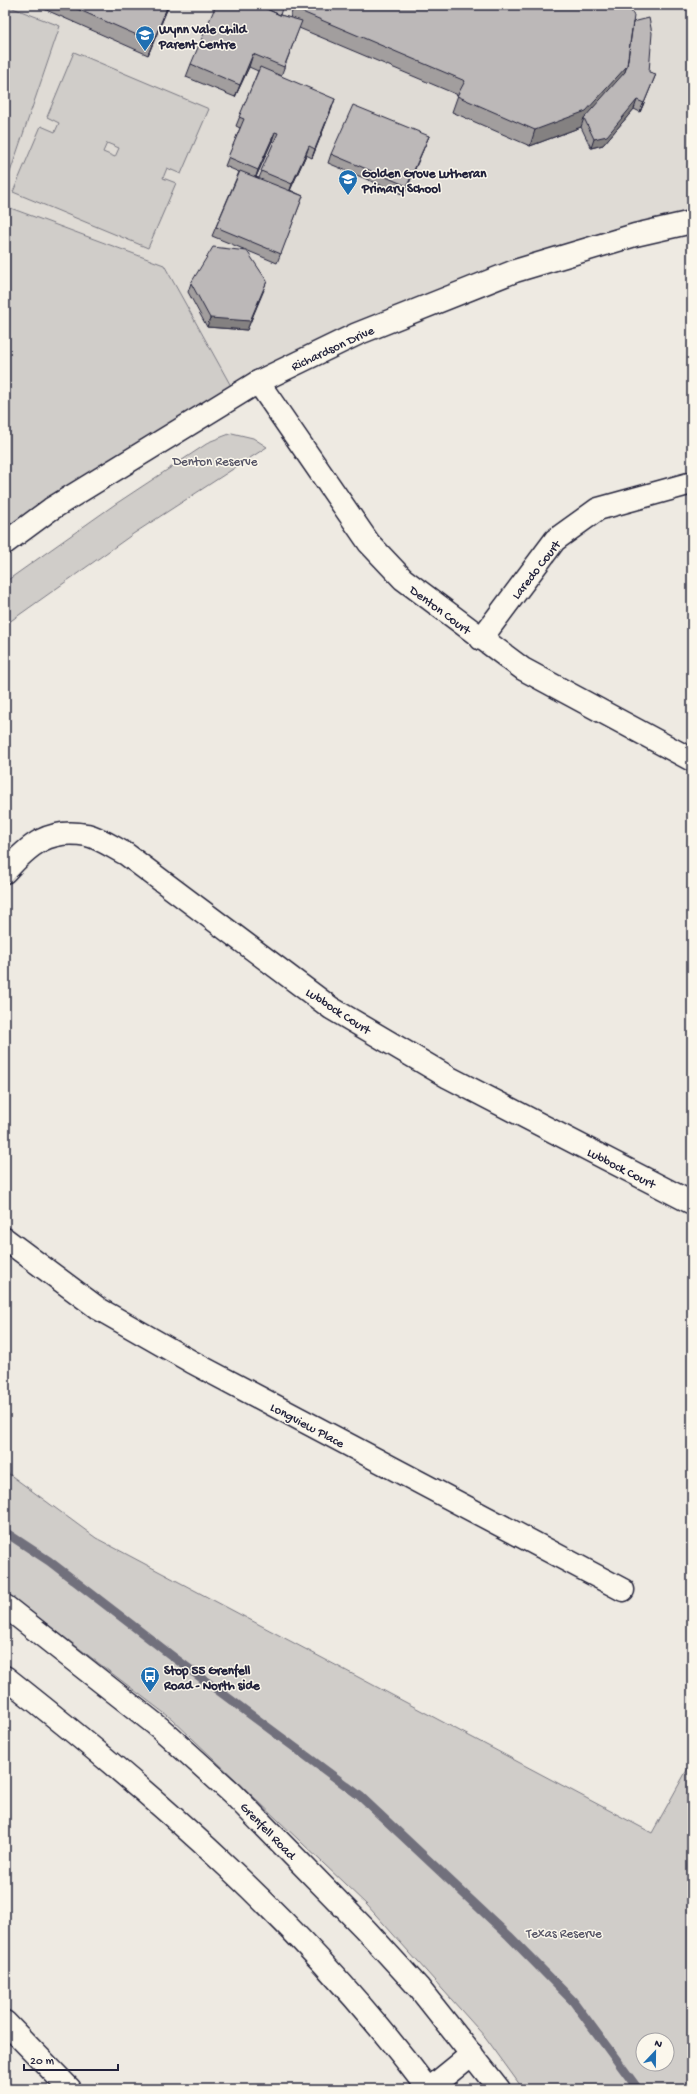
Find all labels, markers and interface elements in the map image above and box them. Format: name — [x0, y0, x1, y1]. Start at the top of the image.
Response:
place label: Wynn Vale Child Parent Centre — [158, 23, 248, 53]
school or university icon: Wynn Vale Child Parent Centre — [134, 24, 156, 52]
place label: Golden Grove Lutheran Primary School — [361, 167, 487, 197]
school or university icon: Golden Grove Lutheran Primary School — [337, 168, 359, 196]
street label: Richardson Drive — [289, 323, 377, 375]
park label: Denton Reserve — [172, 455, 258, 470]
street label: Laredo Court — [509, 537, 566, 603]
street label: Denton Court — [405, 583, 474, 640]
street label: Lubbock Court — [302, 986, 374, 1040]
street label: Lubbock Court — [584, 1146, 659, 1194]
street label: Longview Place — [267, 1400, 347, 1452]
place label: Stop 55 Grenfell Road - North side — [163, 1663, 261, 1694]
bus stop icon: Stop 55 Grenfell Road - North side — [139, 1665, 161, 1693]
street label: Grenfell Road — [236, 1800, 299, 1864]
park label: Texas Reserve — [525, 1927, 602, 1942]
north arrow — [635, 2032, 675, 2072]
text: N — [652, 2038, 664, 2051]
scale bar — [24, 2046, 118, 2072]
text: 20 m — [30, 2055, 55, 2069]

